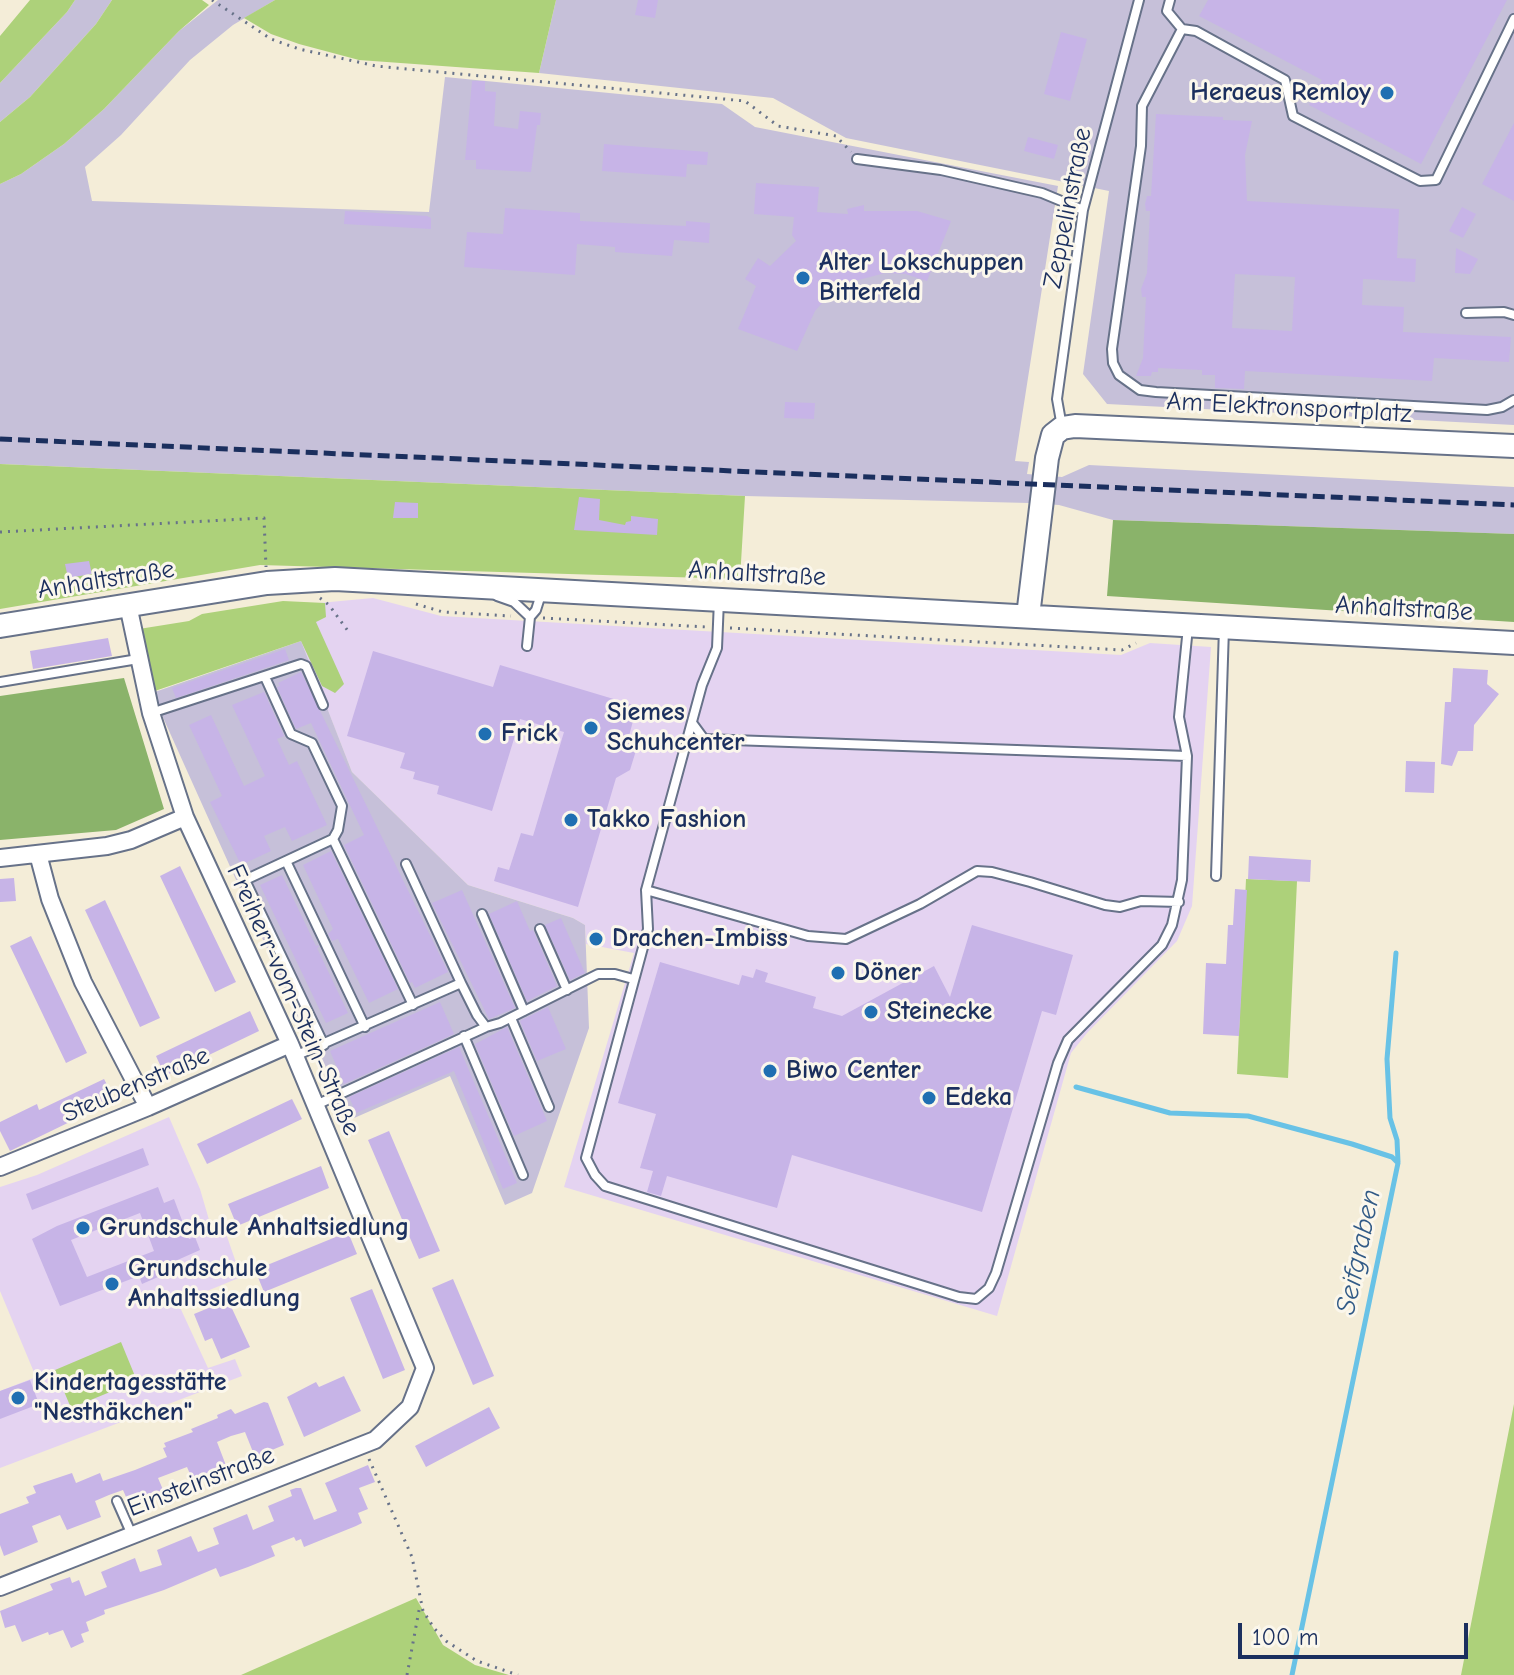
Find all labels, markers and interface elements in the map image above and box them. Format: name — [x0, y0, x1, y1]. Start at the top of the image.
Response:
place label: Heraeus Remloy — [1190, 77, 1371, 109]
marker: Heraeus Remloy — [1378, 84, 1396, 102]
street label: Zeppelinstraße — [1037, 125, 1099, 291]
place label: Alter Lokschuppen Bitterfeld — [819, 247, 1024, 308]
marker: Alter Lokschuppen Bitterfeld — [794, 269, 812, 287]
street label: Am Elektronsportplatz — [1166, 386, 1412, 430]
street label: Anhaltstraße — [35, 554, 177, 606]
street label: Anhaltstraße — [687, 555, 827, 593]
street label: Anhaltstraße — [1334, 590, 1474, 628]
place label: Siemes Schuhcenter — [607, 697, 745, 758]
place label: Frick — [501, 718, 558, 750]
marker: Siemes Schuhcenter — [582, 719, 600, 737]
marker: Frick — [476, 725, 494, 743]
place label: Takko Fashion — [587, 804, 746, 836]
marker: Takko Fashion — [562, 811, 580, 829]
street label: Freiherr-vom-Stein-Straße — [219, 860, 367, 1140]
place label: Drachen-Imbiss — [612, 923, 788, 955]
marker: Drachen-Imbiss — [587, 930, 605, 948]
place label: Döner — [854, 957, 921, 989]
marker: Döner — [829, 964, 847, 982]
place label: Steinecke — [887, 996, 992, 1028]
marker: Steinecke — [862, 1003, 880, 1021]
street label: Steubenstraße — [58, 1040, 214, 1130]
place label: Biwo Center — [786, 1055, 921, 1087]
marker: Biwo Center — [761, 1062, 779, 1080]
place label: Edeka — [945, 1082, 1012, 1114]
marker: Edeka — [920, 1089, 938, 1107]
water label: Seifgraben — [1329, 1186, 1389, 1318]
place label: Grundschule Anhaltsiedlung — [99, 1212, 409, 1244]
marker: Grundschule Anhaltsiedlung — [74, 1219, 92, 1237]
place label: Grundschule Anhaltssiedlung — [128, 1253, 301, 1314]
marker: Grundschule Anhaltssiedlung — [103, 1275, 121, 1293]
place label: Kindertagesstätte "Nesthäkchen" — [34, 1367, 226, 1428]
marker: Kindertagesstätte "Nesthäkchen" — [9, 1389, 27, 1407]
street label: Einsteinstraße — [123, 1440, 279, 1524]
scale bar — [1242, 1607, 1472, 1657]
text: 100 m — [1252, 1623, 1319, 1651]

